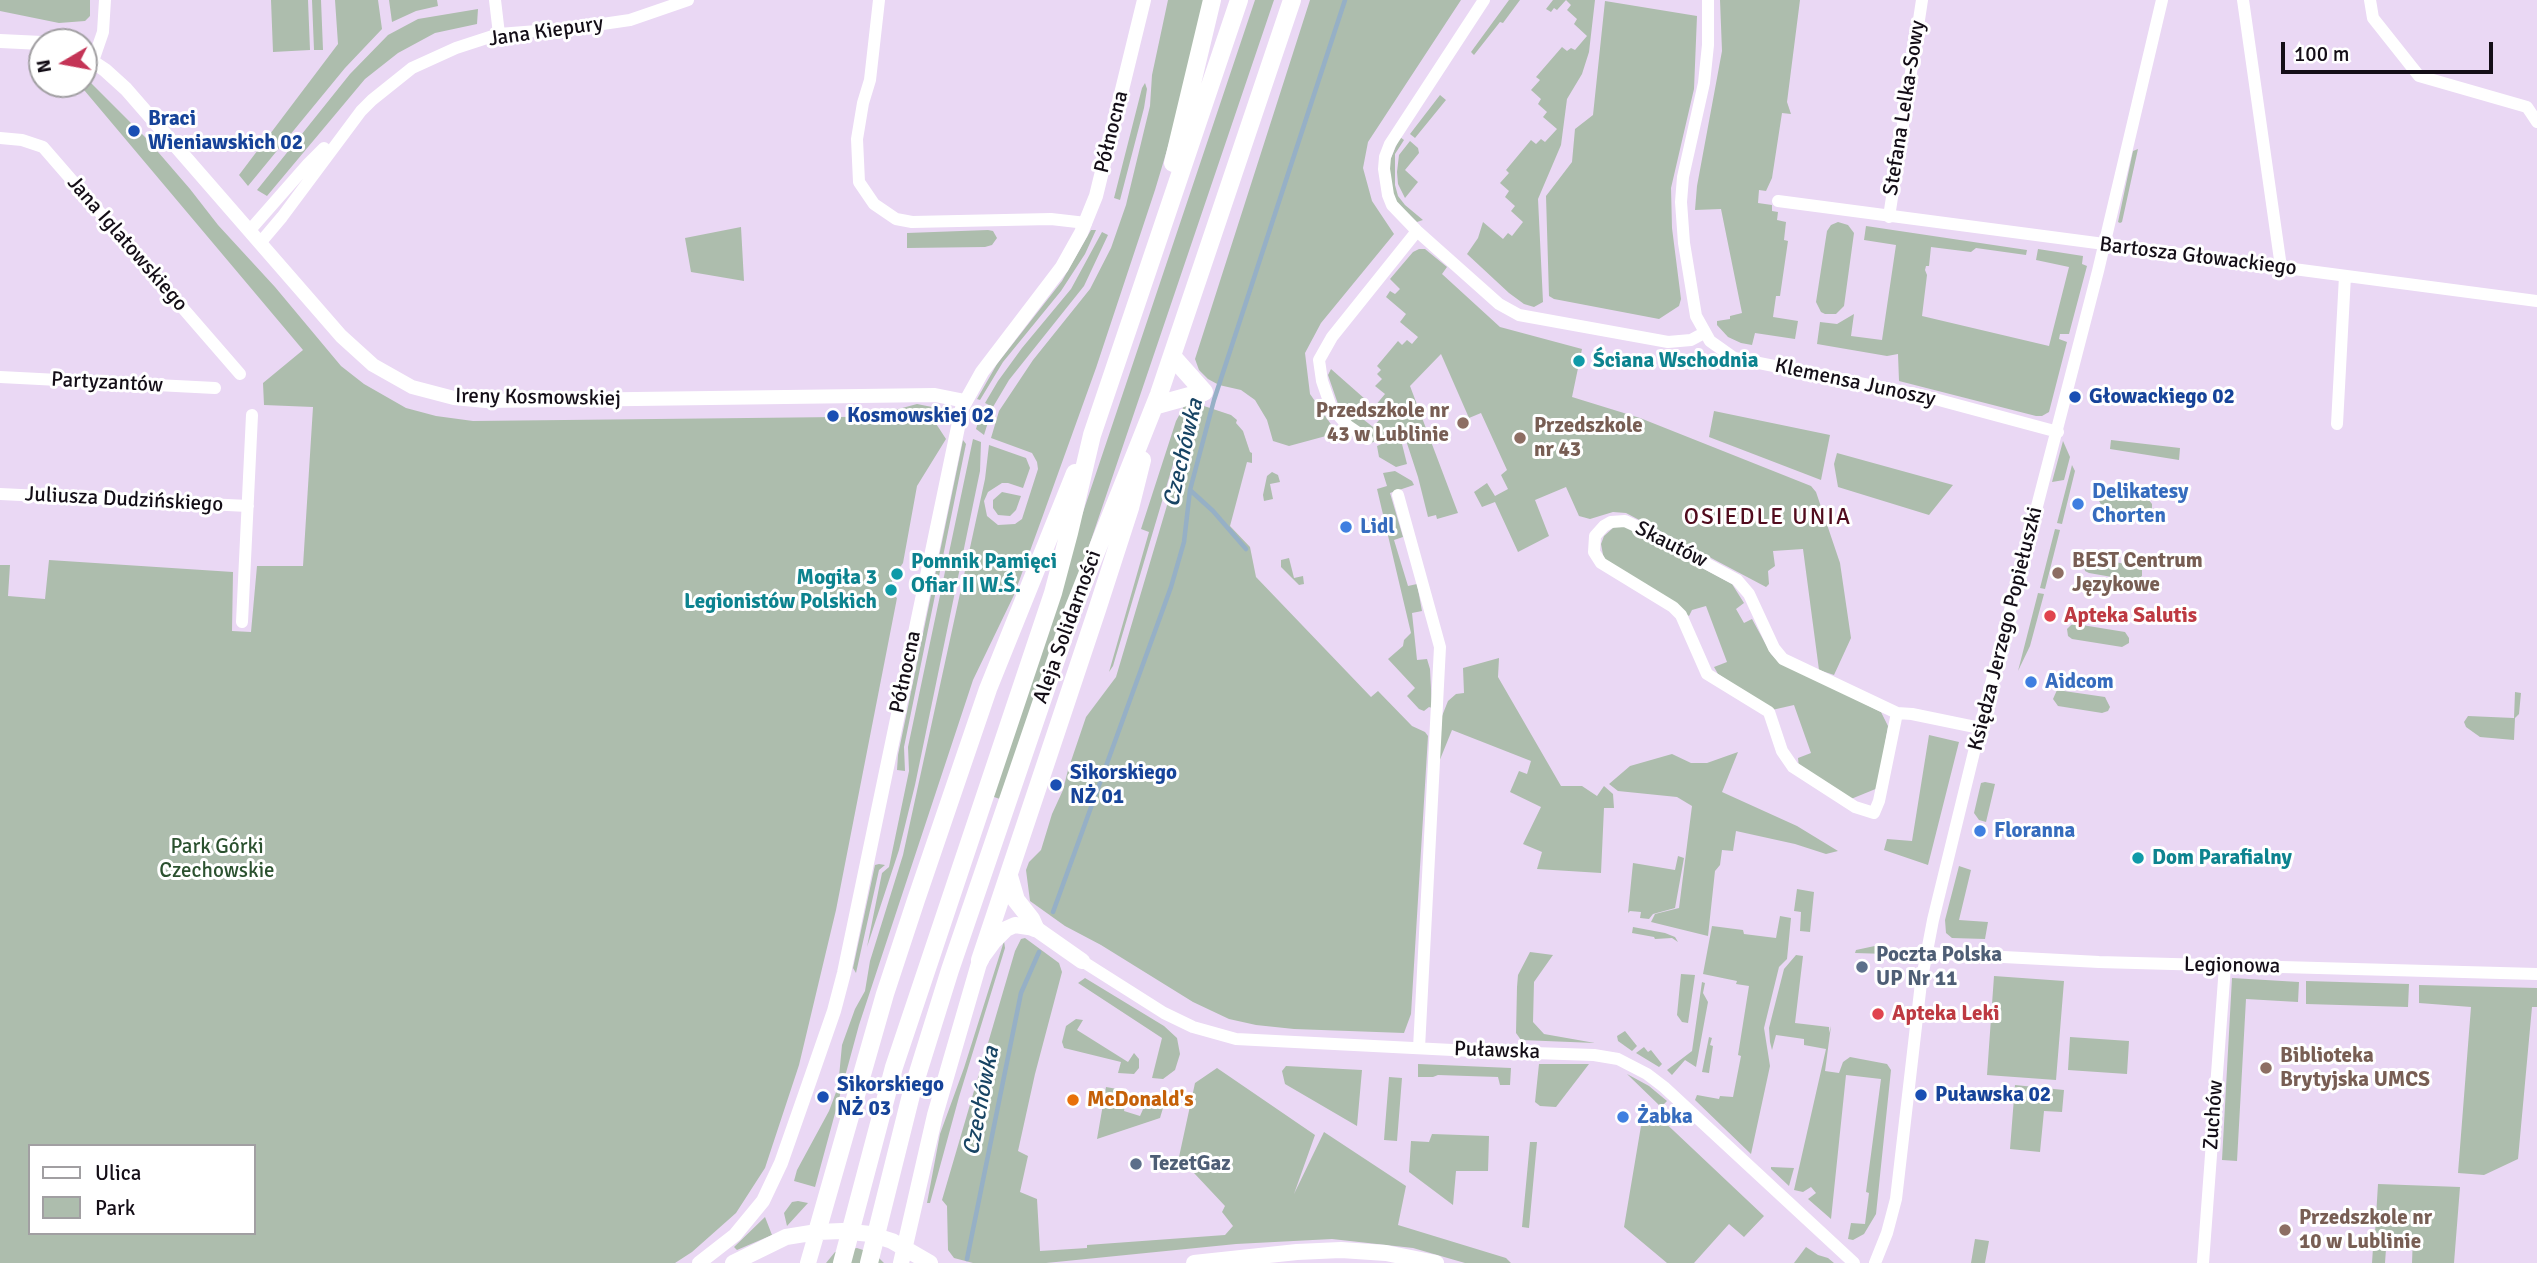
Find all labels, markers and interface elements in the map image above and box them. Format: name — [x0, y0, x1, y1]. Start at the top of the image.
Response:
street label: Jana Kiepury — [487, 11, 605, 53]
street label: Stefana Lelka-Sowy — [1879, 19, 1931, 197]
north arrow — [28, 28, 98, 98]
scale bar — [2285, 28, 2497, 72]
text: 100 m — [2294, 41, 2349, 67]
text: N — [31, 58, 57, 75]
street label: Północna — [1090, 88, 1134, 176]
place label: Braci Wieniawskich 02 — [148, 106, 303, 156]
marker: Braci Wieniawskich 02 — [126, 123, 142, 139]
street label: Jana Iglatowskiego — [61, 171, 193, 317]
street label: Bartosza Głowackiego — [2098, 232, 2298, 282]
place label: Ściana Wschodnia — [1593, 348, 1759, 374]
marker: Ściana Wschodnia — [1571, 353, 1587, 369]
street label: Klemensa Junoszy — [1772, 354, 1938, 412]
street label: Partyzantów — [50, 367, 164, 399]
street label: Ireny Kosmowskiej — [455, 384, 621, 412]
place label: Głowackiego 02 — [2089, 384, 2235, 410]
marker: Głowackiego 02 — [2067, 389, 2083, 405]
water label: Czechówka — [1158, 396, 1210, 510]
place label: Przedszkole nr 43 w Lublinie — [1316, 398, 1449, 448]
place label: Kosmowskiej 02 — [847, 403, 994, 429]
marker: Kosmowskiej 02 — [825, 408, 841, 424]
place label: Przedszkole nr 43 — [1534, 413, 1643, 463]
marker: Przedszkole nr 43 w Lublinie — [1455, 415, 1471, 431]
marker: Przedszkole nr 43 — [1512, 430, 1528, 446]
place label: Delikatesy Chorten — [2092, 479, 2188, 529]
street label: Juliusza Dudzińskiego — [24, 482, 224, 518]
marker: Delikatesy Chorten — [2070, 496, 2086, 512]
district label: OSIEDLE UNIA — [1685, 504, 1851, 532]
street label: Księdza Jerzego Popiełuszki — [1963, 504, 2049, 754]
place label: Lidl — [1360, 514, 1395, 540]
street label: Skautów — [1631, 516, 1711, 574]
marker: Lidl — [1338, 519, 1354, 535]
street label: Aleja Solidarności — [1029, 547, 1107, 707]
place label: BEST Centrum Językowe — [2072, 548, 2203, 598]
place label: Pomnik Pamięci Ofiar II W.Ś. — [911, 549, 1057, 599]
place label: Mogiła 3 Legionistów Polskich — [684, 565, 877, 615]
marker: BEST Centrum Językowe — [2050, 565, 2066, 581]
marker: Pomnik Pamięci Ofiar II W.Ś. — [889, 566, 905, 582]
marker: Mogiła 3 Legionistów Polskich — [883, 582, 899, 598]
place label: Apteka Salutis — [2064, 603, 2197, 629]
marker: Apteka Salutis — [2042, 608, 2058, 624]
street label: Północna — [885, 628, 927, 716]
place label: Aidcom — [2045, 669, 2114, 695]
marker: Aidcom — [2023, 674, 2039, 690]
place label: Sikorskiego NŻ 01 — [1070, 760, 1177, 810]
marker: Sikorskiego NŻ 01 — [1048, 777, 1064, 793]
place label: Floranna — [1994, 818, 2075, 844]
marker: Floranna — [1972, 823, 1988, 839]
park label: Park Górki Czechowskie — [159, 834, 275, 884]
place label: Dom Parafialny — [2152, 845, 2292, 871]
marker: Dom Parafialny — [2130, 850, 2146, 866]
place label: Poczta Polska UP Nr 11 — [1876, 942, 2002, 992]
street label: Legionowa — [2184, 953, 2280, 979]
marker: Poczta Polska UP Nr 11 — [1854, 959, 1870, 975]
place label: Apteka Leki — [1892, 1001, 2000, 1027]
marker: Apteka Leki — [1870, 1006, 1886, 1022]
street label: Puławska — [1454, 1037, 1540, 1065]
place label: Biblioteka Brytyjska UMCS — [2280, 1043, 2430, 1093]
water label: Czechówka — [958, 1044, 1006, 1158]
marker: Biblioteka Brytyjska UMCS — [2258, 1060, 2274, 1076]
place label: Sikorskiego NŻ 03 — [837, 1072, 944, 1122]
street label: Zuchów — [2199, 1079, 2229, 1151]
place label: Puławska 02 — [1935, 1082, 2051, 1108]
place label: McDonald's — [1087, 1087, 1194, 1113]
marker: Puławska 02 — [1913, 1087, 1929, 1103]
marker: Sikorskiego NŻ 03 — [815, 1089, 831, 1105]
marker: McDonald's — [1065, 1092, 1081, 1108]
place label: Żabka — [1637, 1104, 1693, 1130]
marker: Żabka — [1615, 1109, 1631, 1125]
legend — [28, 1144, 256, 1235]
place label: TezetGaz — [1150, 1151, 1231, 1177]
marker: TezetGaz — [1128, 1156, 1144, 1172]
text: Ulica — [95, 1160, 141, 1186]
text: Park — [95, 1195, 135, 1221]
place label: Przedszkole nr 10 w Lublinie — [2299, 1205, 2432, 1255]
marker: Przedszkole nr 10 w Lublinie — [2277, 1222, 2293, 1238]

